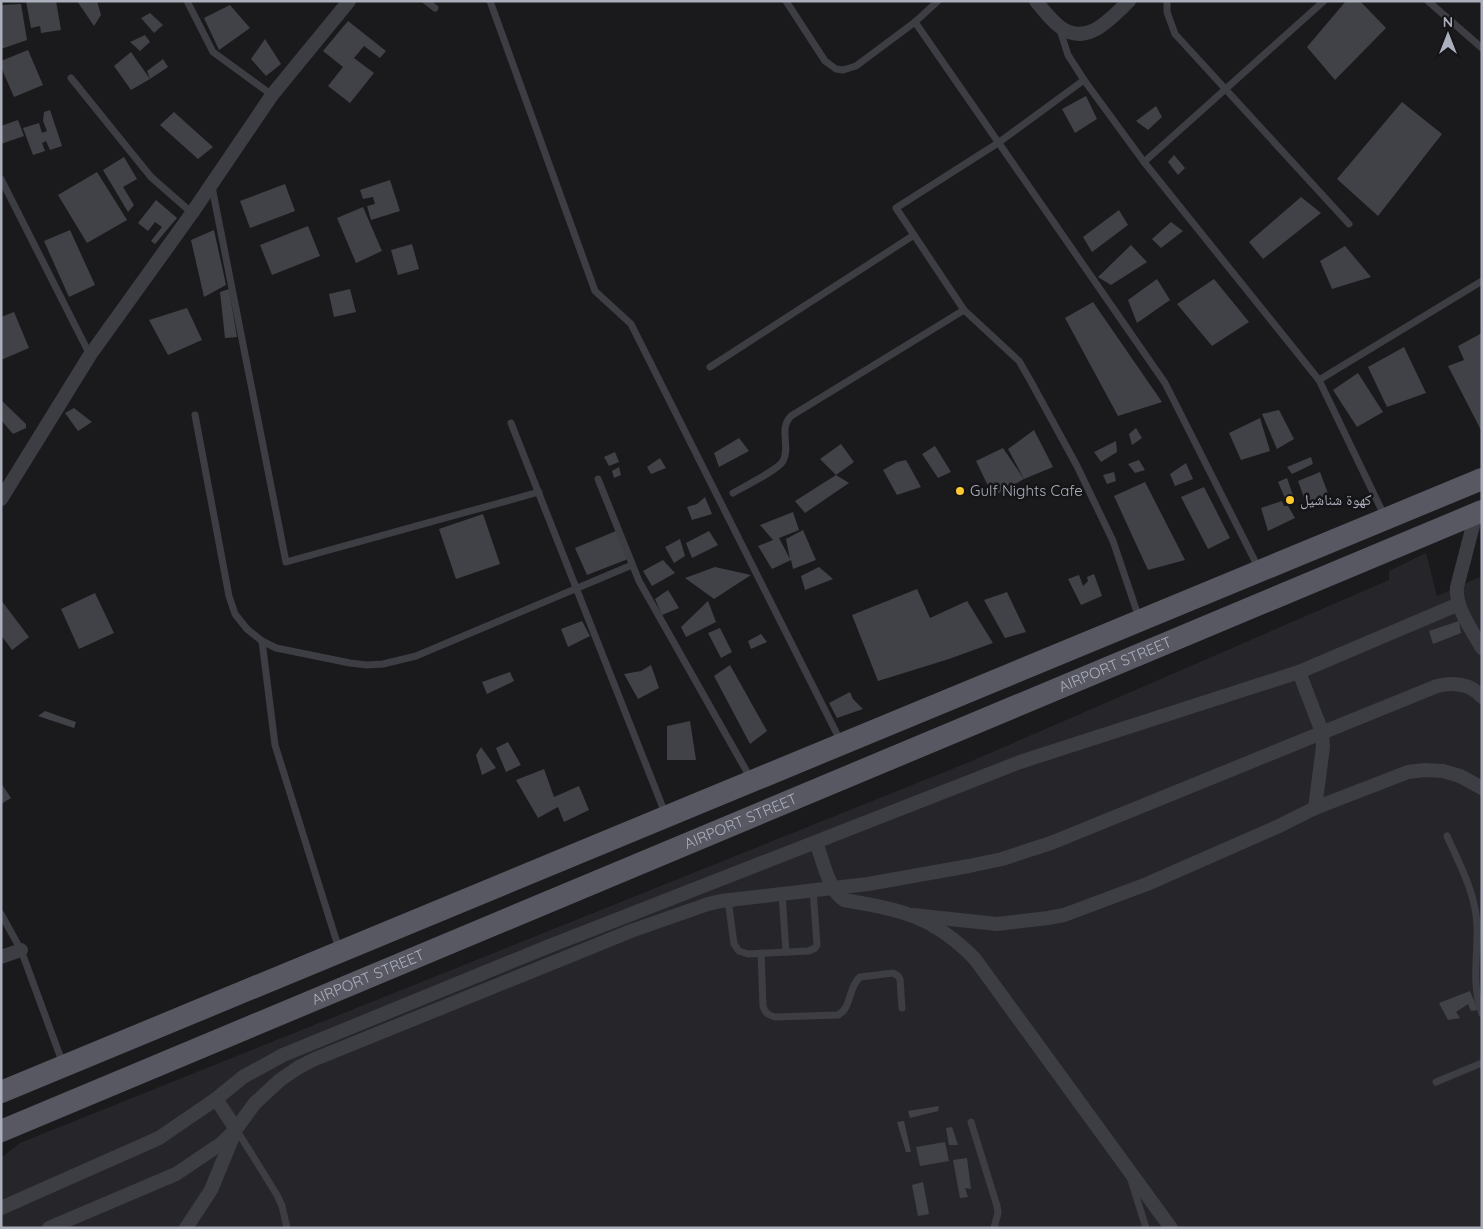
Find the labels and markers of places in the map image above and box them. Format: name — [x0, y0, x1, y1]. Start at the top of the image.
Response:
place label: Gulf Nights Cafe — [970, 481, 1083, 500]
marker: Gulf Nights Cafe — [954, 485, 966, 497]
place label: كهوة شناشيل — [1300, 490, 1371, 510]
marker: كهوة شناشيل — [1284, 494, 1296, 506]

